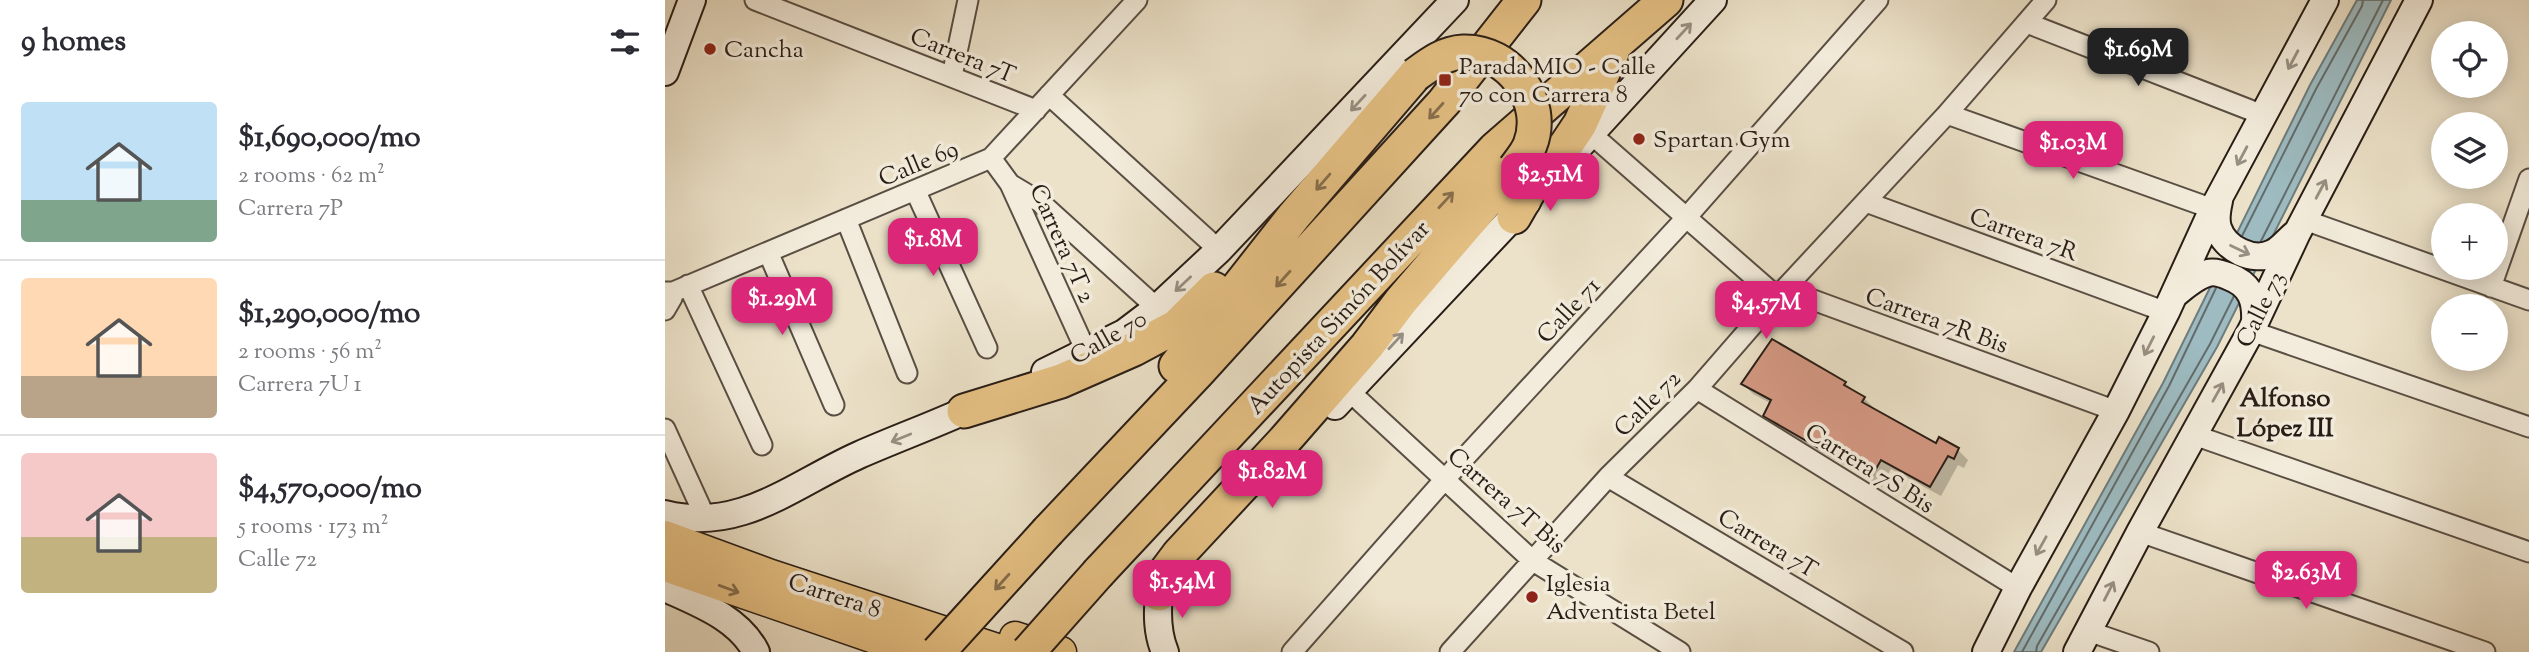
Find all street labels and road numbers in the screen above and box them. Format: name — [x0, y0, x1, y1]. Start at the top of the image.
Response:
street label: Carrera 7T — [904, 20, 1020, 93]
street label: Calle 69 — [874, 133, 964, 197]
street label: Carrera 7T 2 — [1020, 179, 1103, 309]
street label: Carrera 7R — [1964, 201, 2083, 271]
street label: Autopista Simón Bolívar — [1240, 214, 1439, 423]
street label: Calle 73 — [2229, 266, 2295, 354]
street label: Calle 71 — [1530, 271, 1609, 352]
street label: Carrera 7R Bis — [1860, 280, 2013, 363]
street label: Calle 70 — [1064, 303, 1154, 374]
street label: Calle 72 — [1607, 363, 1690, 446]
street label: Carrera 7S Bis — [1798, 416, 1940, 523]
street label: Carrera 7T Bis — [1439, 440, 1572, 563]
street label: Carrera 7T — [1711, 502, 1823, 588]
street label: Carrera 8 — [783, 566, 885, 628]

